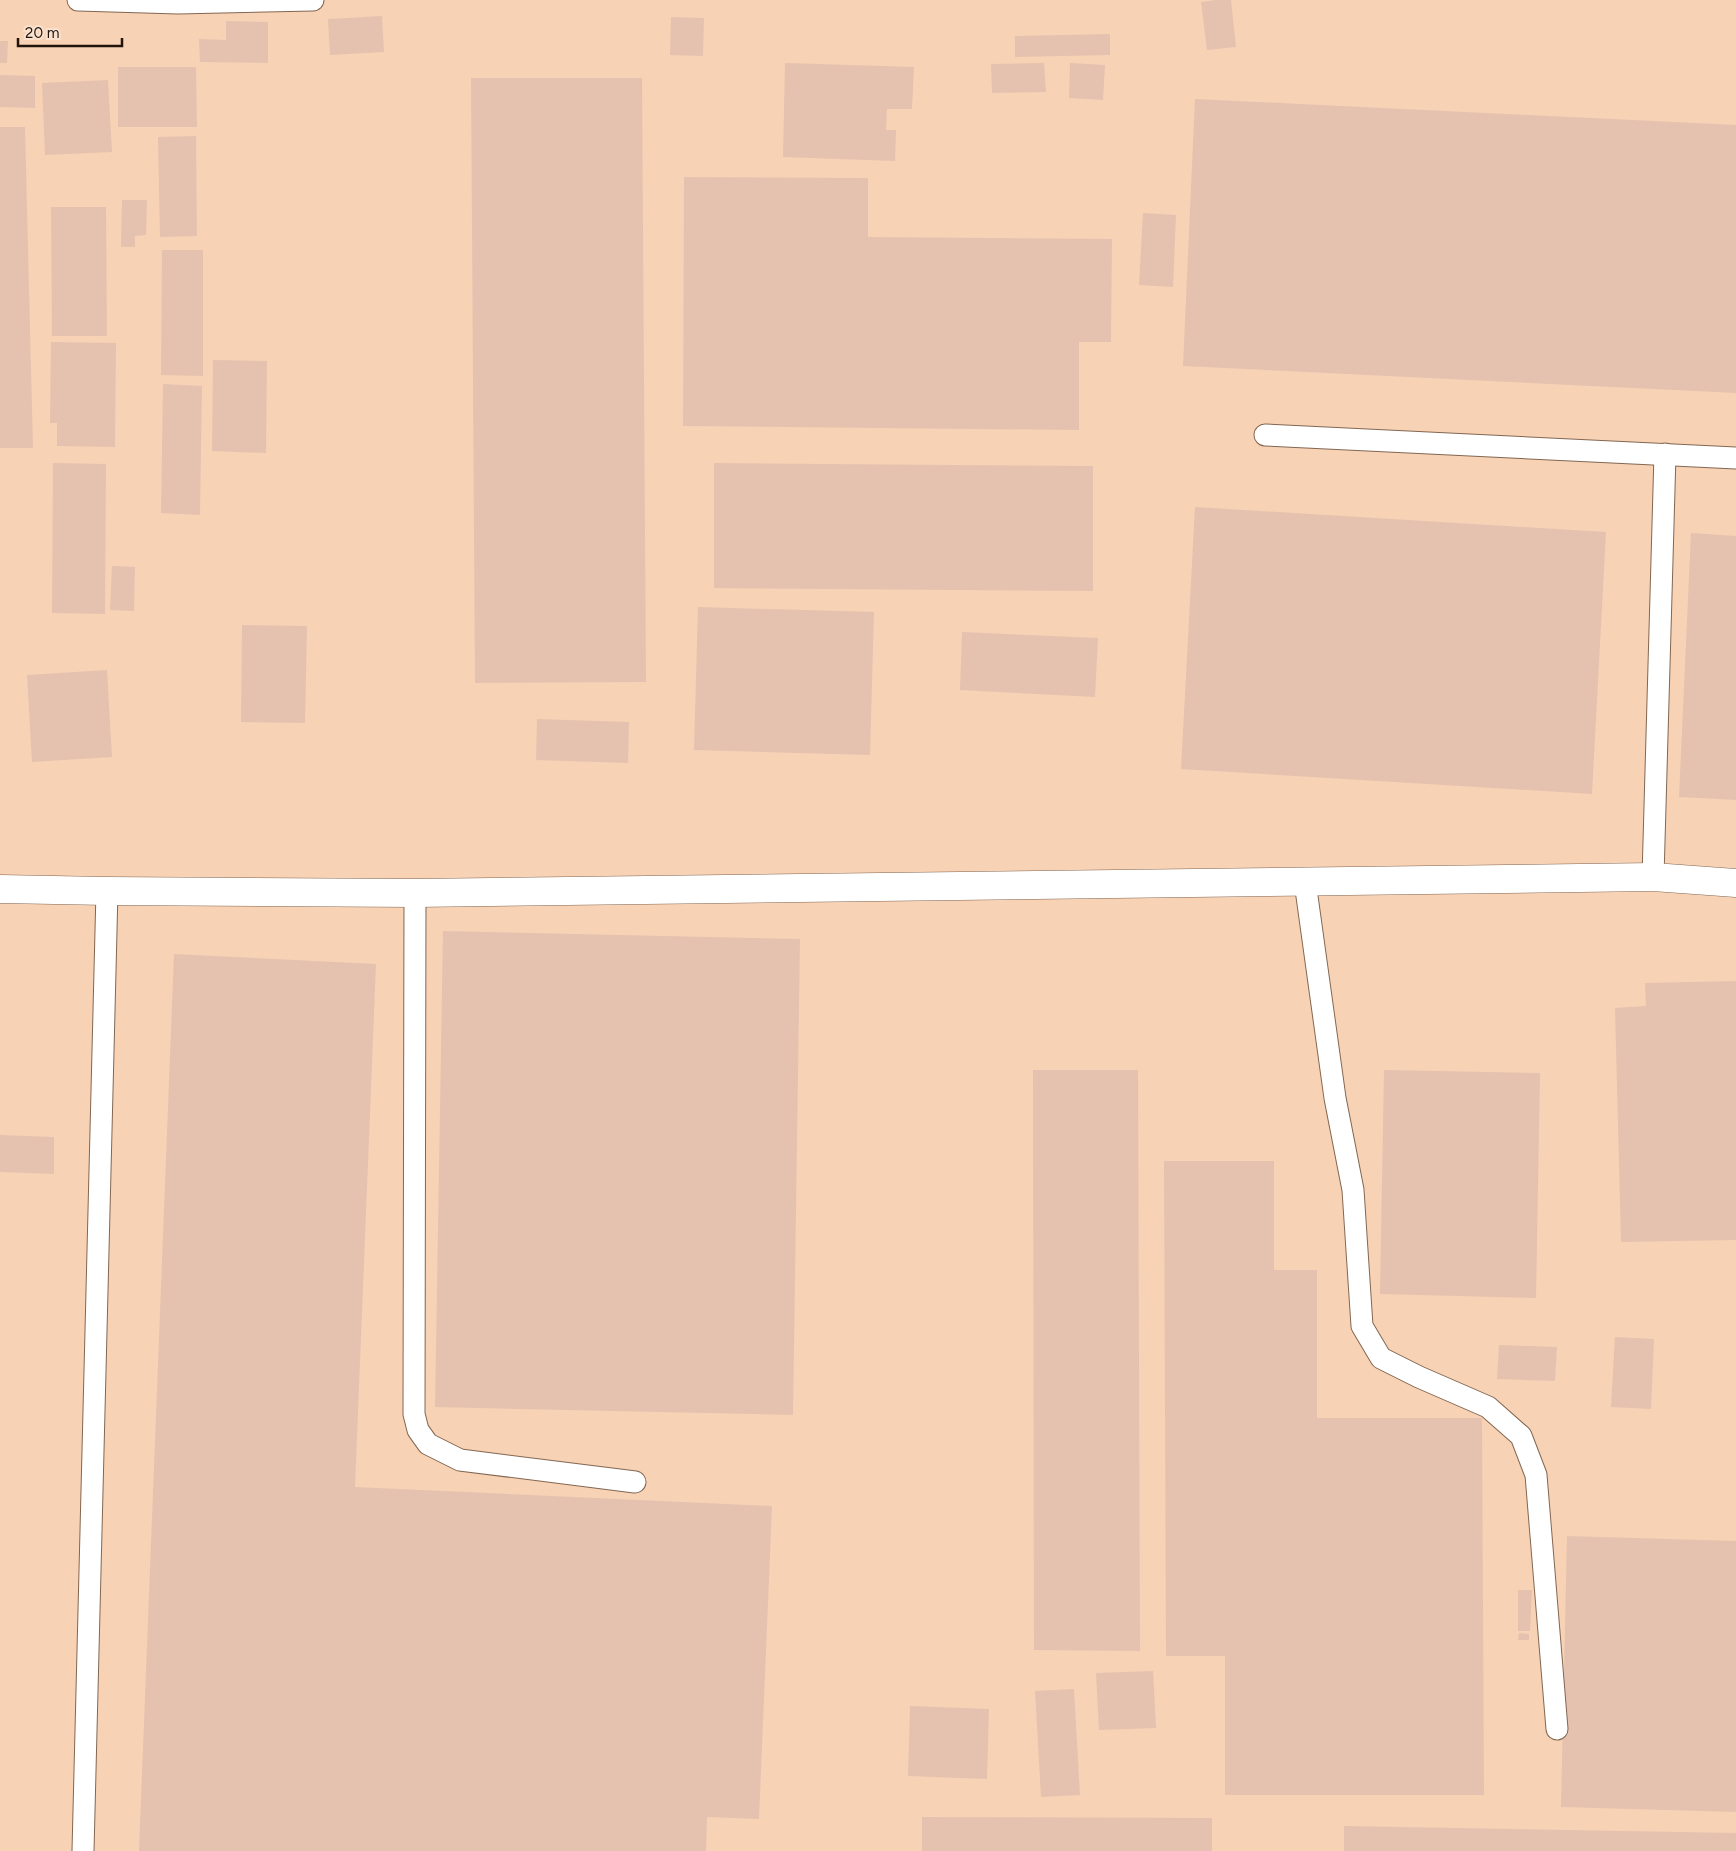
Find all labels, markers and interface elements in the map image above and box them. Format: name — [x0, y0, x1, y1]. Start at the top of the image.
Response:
scale bar — [18, 15, 121, 47]
text: 20 m — [25, 24, 59, 42]

